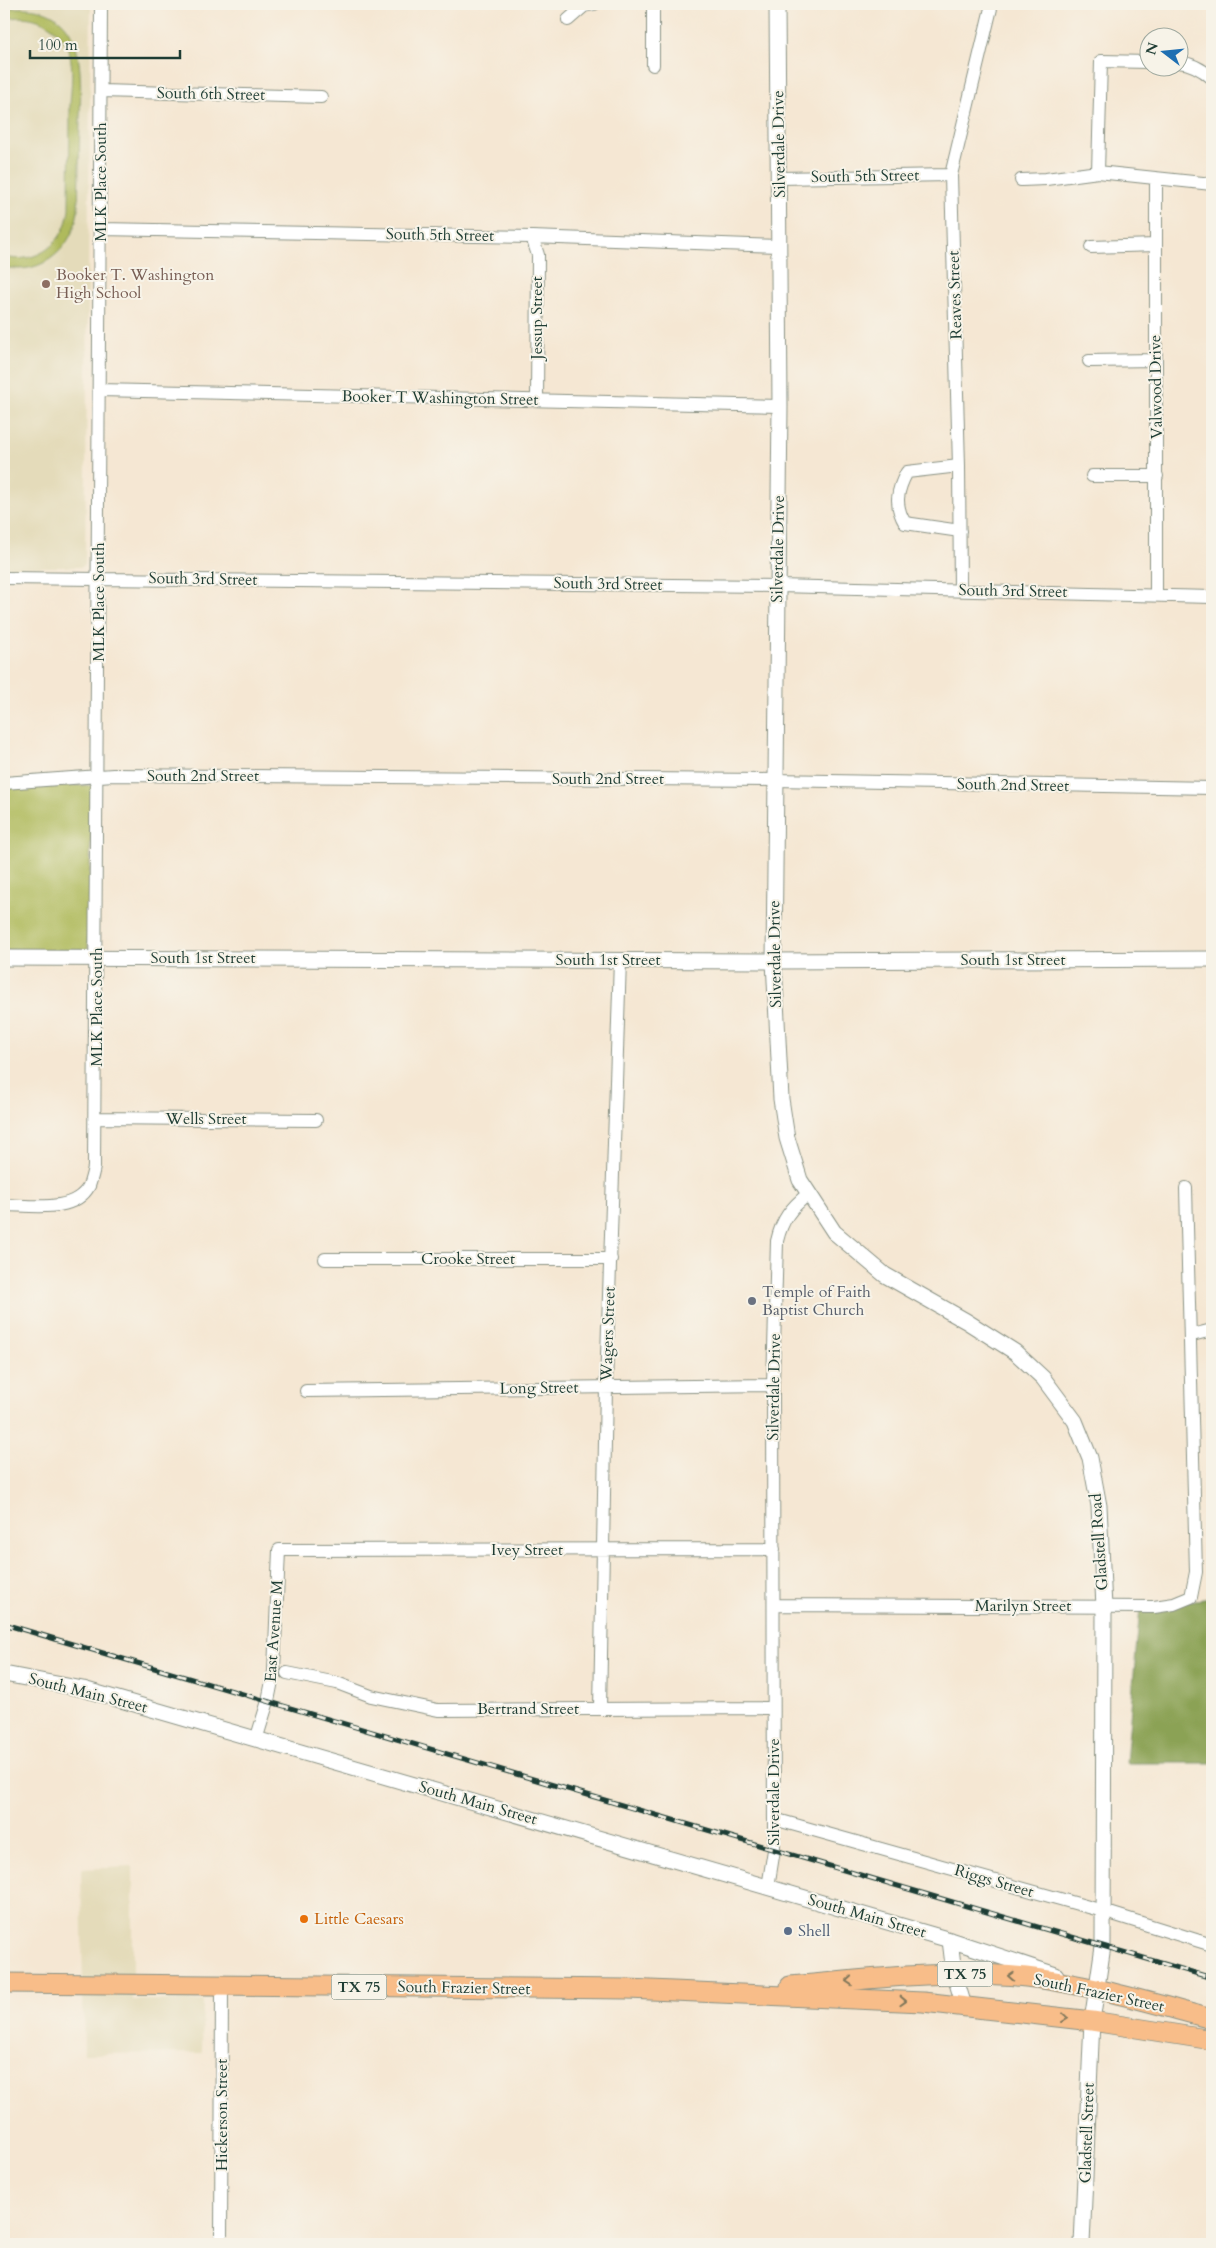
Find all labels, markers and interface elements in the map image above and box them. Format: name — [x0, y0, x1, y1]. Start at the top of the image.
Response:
scale bar — [30, 28, 180, 60]
north arrow — [1138, 28, 1188, 78]
text: 100 m — [38, 35, 78, 55]
text: N — [1141, 40, 1163, 57]
street label: South 6th Street — [157, 82, 265, 106]
street label: Silverdale Drive — [767, 90, 791, 198]
street label: MLK Place South — [90, 122, 112, 242]
street label: South 5th Street — [811, 164, 919, 188]
street label: South 5th Street — [386, 223, 494, 247]
street label: Reaves Street — [942, 250, 968, 340]
place label: Booker T. Washington High School — [56, 264, 214, 304]
street label: Jessup Street — [526, 276, 548, 362]
marker: Booker T. Washington High School — [40, 278, 52, 290]
street label: Valwood Drive — [1144, 335, 1168, 439]
street label: Booker T Washington Street — [341, 385, 539, 411]
street label: Silverdale Drive — [766, 495, 790, 603]
street label: MLK Place South — [88, 542, 110, 662]
street label: South 3rd Street — [148, 567, 258, 591]
street label: South 3rd Street — [553, 572, 663, 596]
street label: South 3rd Street — [958, 579, 1068, 603]
street label: South 2nd Street — [147, 765, 259, 787]
street label: South 2nd Street — [552, 768, 664, 790]
street label: South 2nd Street — [957, 773, 1069, 797]
street label: Silverdale Drive — [763, 900, 787, 1008]
street label: MLK Place South — [86, 947, 108, 1067]
street label: South 1st Street — [151, 947, 255, 969]
street label: South 1st Street — [556, 949, 660, 971]
street label: South 1st Street — [961, 949, 1065, 971]
street label: Wells Street — [164, 1108, 247, 1130]
street label: Crooke Street — [421, 1248, 515, 1270]
place label: Temple of Faith Baptist Church — [762, 1281, 871, 1321]
street label: Wagers Street — [595, 1286, 621, 1383]
marker: Temple of Faith Baptist Church — [746, 1295, 758, 1307]
street label: Silverdale Drive — [762, 1333, 786, 1441]
street label: Long Street — [499, 1376, 579, 1400]
street label: Gladstell Road — [1085, 1492, 1113, 1591]
street label: Ivey Street — [491, 1539, 563, 1561]
street label: East Avenue M — [259, 1579, 289, 1683]
street label: Marilyn Street — [975, 1595, 1071, 1617]
street label: South Main Street — [26, 1668, 150, 1718]
street label: Bertrand Street — [477, 1698, 579, 1720]
street label: Silverdale Drive — [763, 1738, 785, 1846]
street label: South Main Street — [416, 1776, 540, 1830]
street label: Riggs Street — [952, 1859, 1036, 1903]
street label: South Main Street — [805, 1889, 929, 1943]
place label: Little Caesars — [314, 1908, 404, 1930]
marker: Little Caesars — [298, 1913, 310, 1925]
place label: Shell — [798, 1920, 830, 1942]
marker: Shell — [782, 1925, 794, 1937]
road number: TX 75 — [938, 1962, 992, 1986]
street label: South Frazier Street — [1032, 1968, 1166, 2018]
one-way arrow — [1007, 1971, 1015, 1982]
road number: TX 75 — [332, 1974, 386, 2000]
one-way arrow — [844, 1975, 852, 1986]
street label: South Frazier Street — [397, 1976, 531, 2000]
one-way arrow — [899, 1995, 907, 2006]
one-way arrow — [1061, 2012, 1069, 2023]
street label: Hickerson Street — [211, 2059, 233, 2171]
street label: Gladstell Street — [1074, 2082, 1100, 2184]

